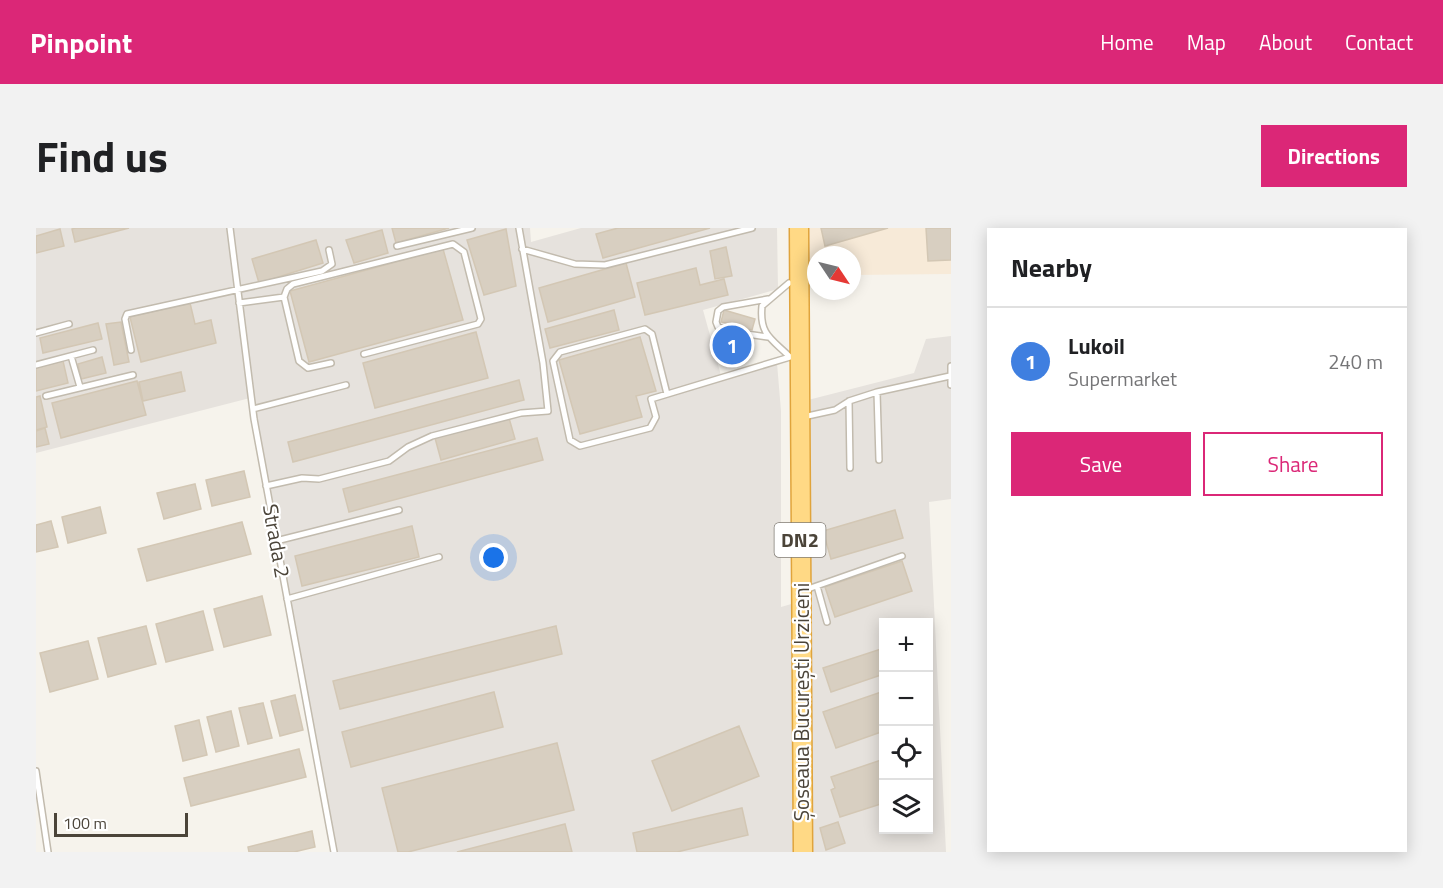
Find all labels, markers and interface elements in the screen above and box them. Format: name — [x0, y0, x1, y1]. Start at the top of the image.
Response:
text: Pinpoint — [30, 21, 132, 64]
text: Home — [1100, 26, 1154, 58]
text: Map — [1187, 26, 1226, 58]
text: About — [1259, 26, 1312, 58]
text: Contact — [1345, 26, 1413, 58]
text: Find us — [36, 124, 168, 188]
button: Directions — [1261, 125, 1407, 187]
north arrow — [807, 246, 861, 300]
text: Nearby — [1011, 248, 1092, 287]
pin: 1 — [712, 322, 752, 368]
text: Lukoil — [1068, 329, 1125, 363]
text: 1 — [1025, 346, 1036, 377]
text: 240 m — [1328, 346, 1383, 377]
text: Supermarket — [1068, 363, 1177, 394]
button: Save — [1011, 432, 1191, 496]
button: Share — [1203, 432, 1383, 496]
street label: Strada 2 — [255, 501, 299, 580]
road number: DN2 — [774, 523, 825, 557]
your location — [479, 543, 508, 572]
street label: Șoseaua București Urziceni — [785, 583, 817, 821]
map controls — [879, 618, 933, 834]
button: + — [879, 618, 933, 672]
button: − — [879, 672, 933, 726]
button: locate — [879, 726, 933, 780]
button: layers — [879, 780, 933, 834]
scale bar — [54, 810, 188, 838]
text: 100 m — [63, 811, 107, 835]

